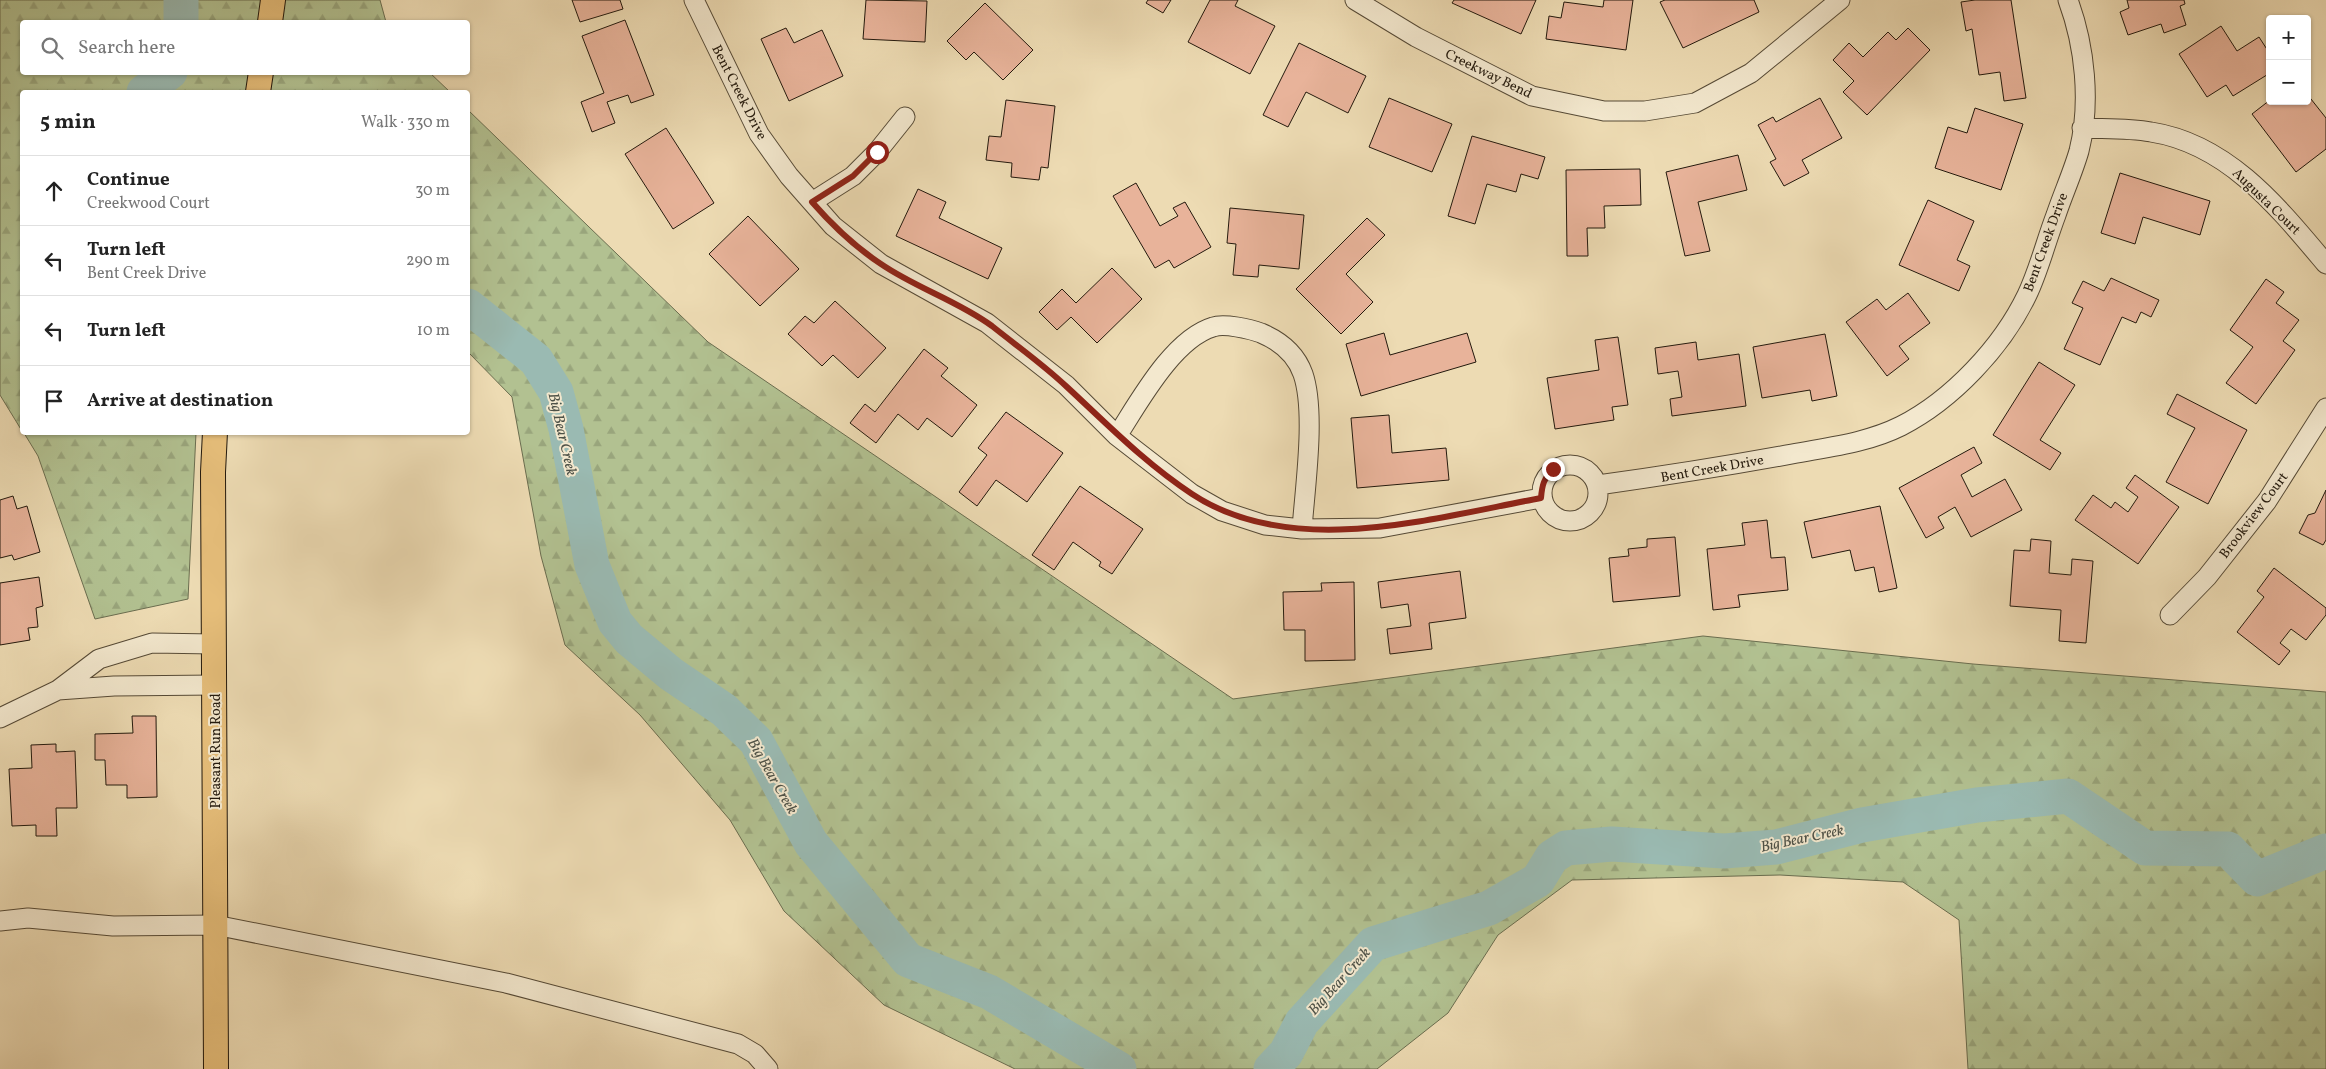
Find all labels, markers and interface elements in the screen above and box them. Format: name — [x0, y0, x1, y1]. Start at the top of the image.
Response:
map controls — [2266, 15, 2311, 105]
button: + — [2266, 15, 2311, 60]
search box — [20, 20, 470, 75]
icon: search — [38, 34, 66, 62]
text: Search here — [78, 35, 175, 61]
street label: Bent Creek Drive — [707, 42, 771, 144]
street label: Creekway Bend — [1442, 45, 1535, 104]
button: − — [2266, 60, 2311, 105]
text: 5 min — [40, 108, 96, 137]
text: Walk · 330 m — [361, 112, 450, 134]
route start — [866, 141, 889, 164]
street label: Augusta Court — [2228, 165, 2304, 240]
text: Continue — [87, 167, 170, 193]
icon: ahead — [40, 177, 68, 205]
text: 30 m — [415, 180, 450, 202]
street label: Bent Creek Drive — [2020, 190, 2073, 295]
text: Creekwood Court — [87, 193, 210, 215]
text: Turn left — [87, 237, 166, 263]
icon: left — [40, 247, 68, 275]
text: 290 m — [406, 250, 450, 272]
text: Bent Creek Drive — [87, 263, 206, 285]
icon: left — [40, 317, 68, 345]
text: Turn left — [87, 318, 166, 344]
text: 10 m — [417, 320, 450, 342]
icon: arrive — [40, 387, 68, 415]
text: Arrive at destination — [87, 388, 273, 414]
water label: Big Bear Creek — [542, 391, 581, 478]
street label: Bent Creek Drive — [1659, 451, 1766, 488]
route end — [1542, 458, 1565, 481]
street label: Brookview Court — [2215, 469, 2293, 563]
street label: Pleasant Run Road — [207, 693, 226, 809]
water label: Big Bear Creek — [741, 735, 802, 819]
water label: Big Bear Creek — [1759, 820, 1846, 859]
water label: Big Bear Creek — [1304, 944, 1376, 1020]

